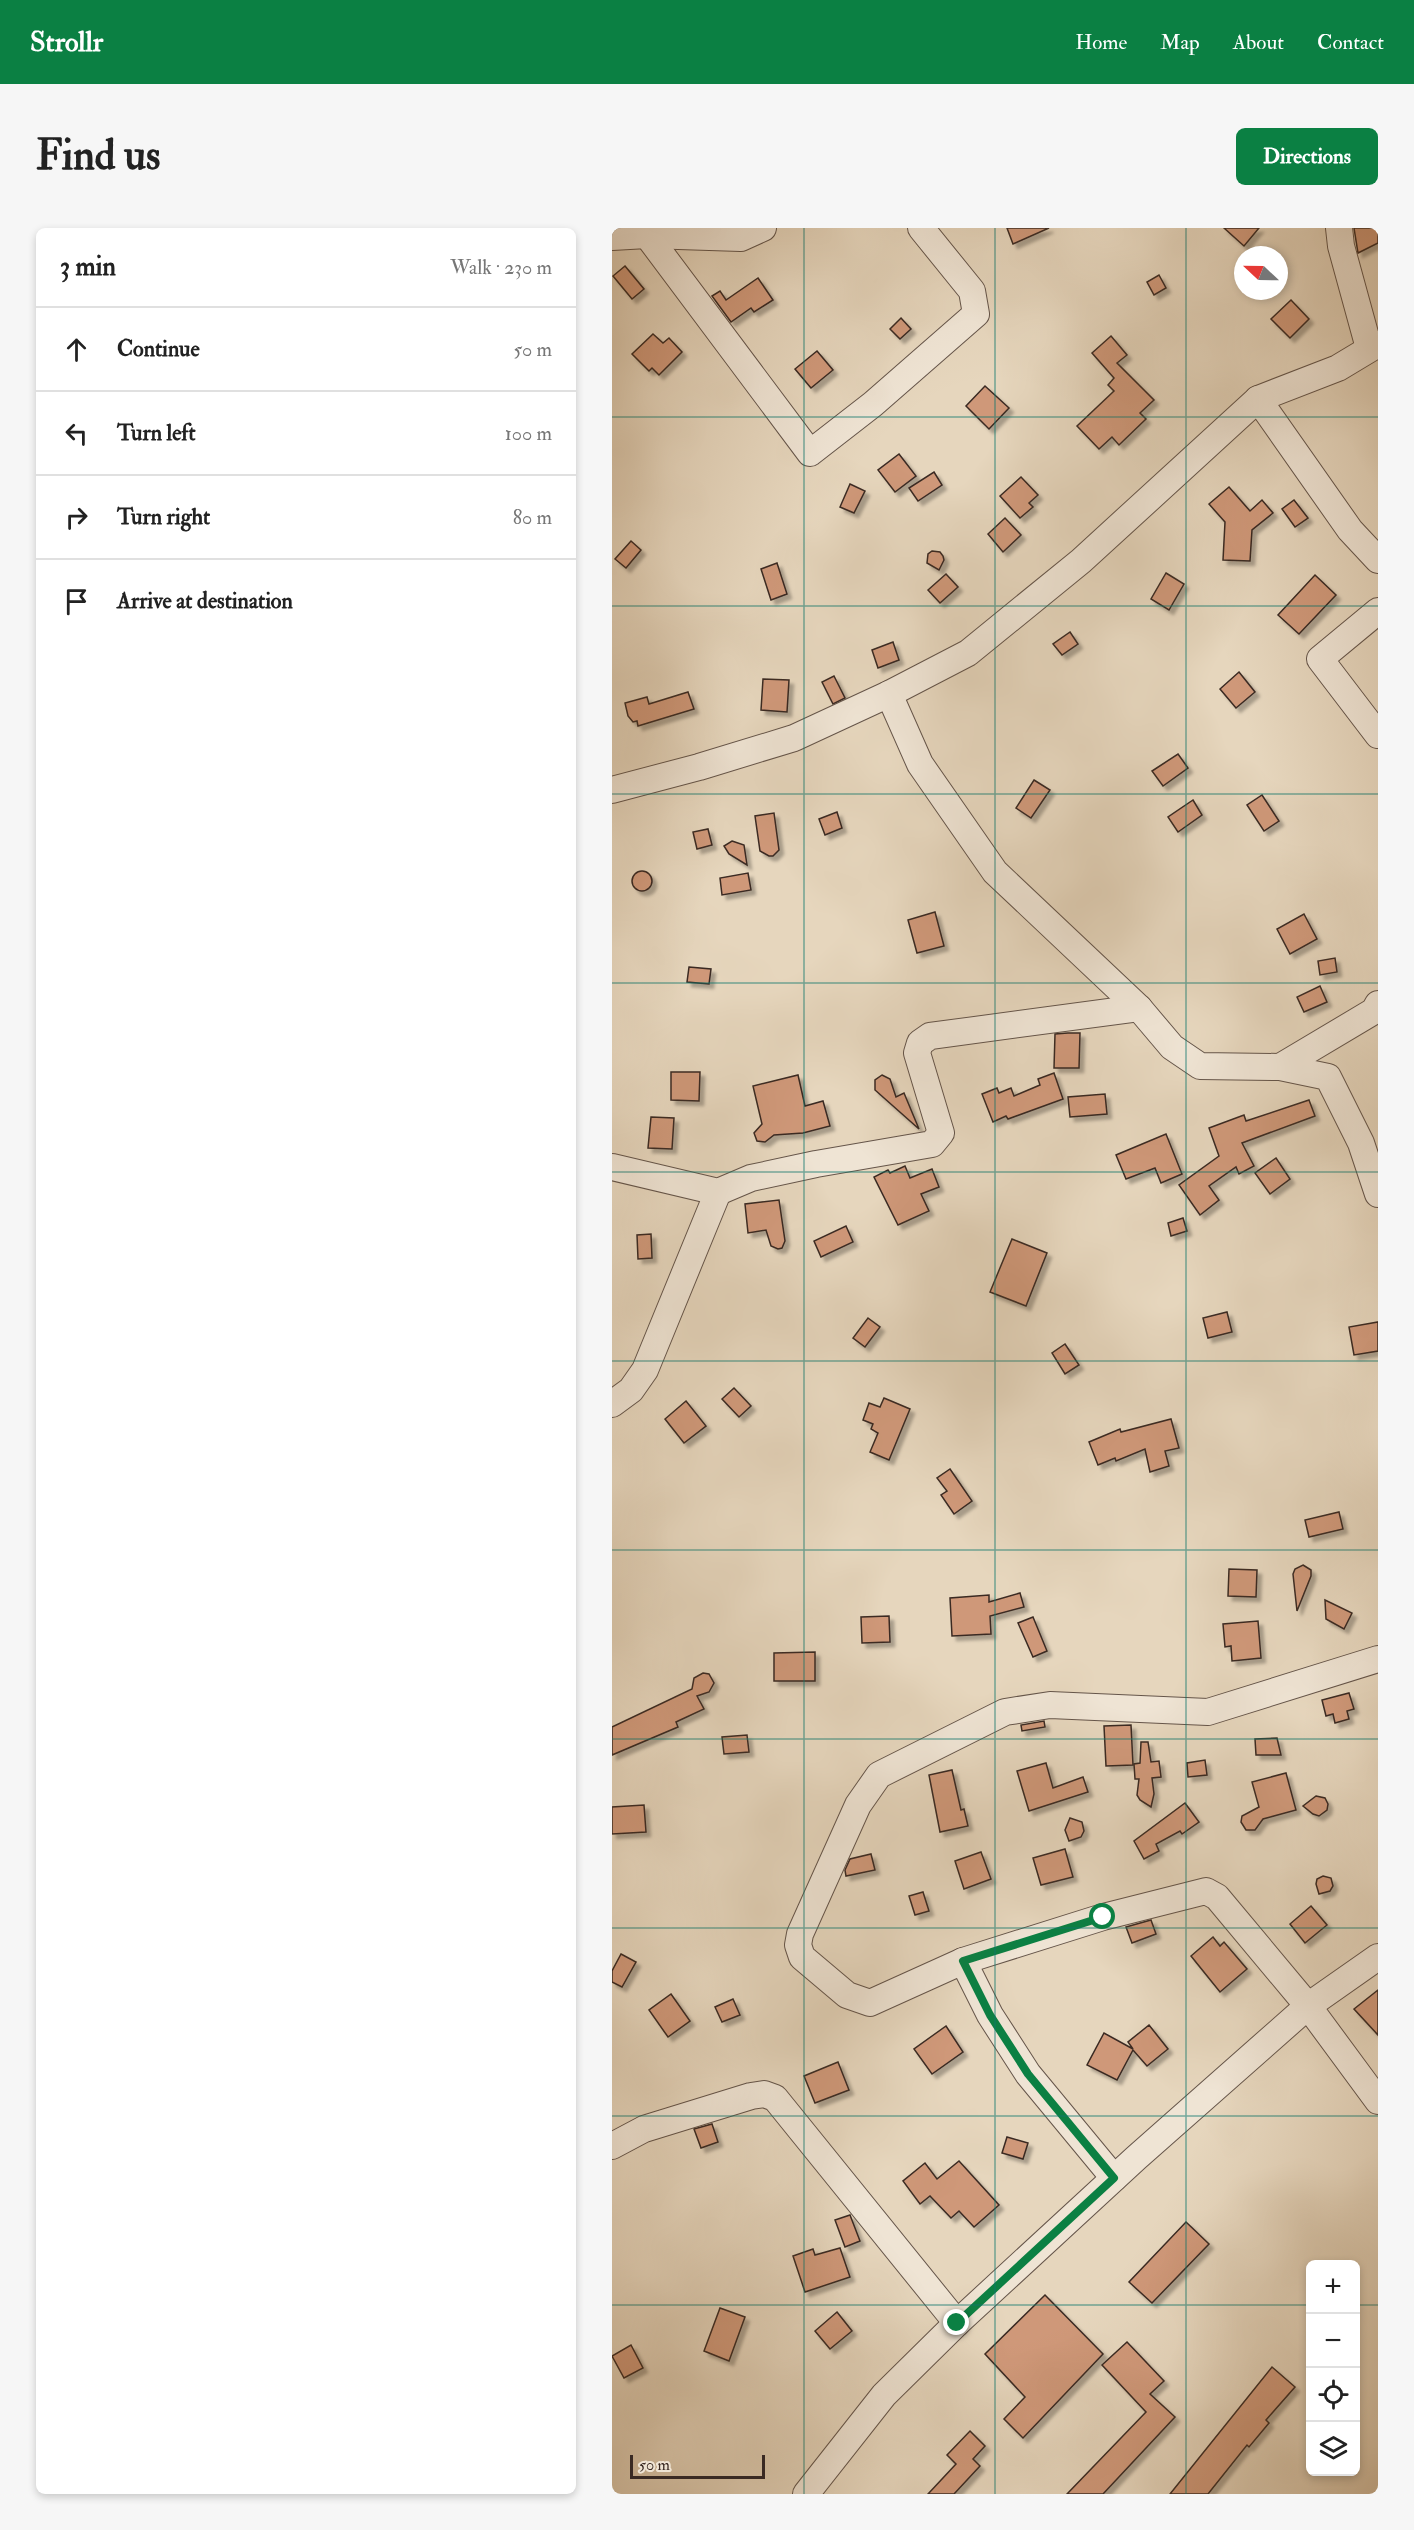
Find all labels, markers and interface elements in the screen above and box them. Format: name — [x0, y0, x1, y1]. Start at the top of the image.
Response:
text: Strollr — [30, 25, 103, 60]
text: Home — [1075, 29, 1127, 56]
text: Map — [1160, 29, 1200, 56]
text: About — [1233, 29, 1284, 56]
text: Contact — [1317, 29, 1384, 56]
button: Directions — [1236, 128, 1378, 185]
text: Find us — [36, 130, 160, 182]
north arrow — [1234, 246, 1288, 300]
text: 3 min — [60, 251, 116, 283]
text: Walk · 230 m — [450, 255, 552, 280]
icon: ahead — [60, 333, 93, 366]
text: Continue — [117, 335, 200, 363]
text: 50 m — [513, 337, 552, 362]
icon: left — [60, 417, 93, 450]
text: Turn left — [117, 419, 196, 447]
text: 100 m — [505, 421, 552, 446]
icon: right — [60, 501, 93, 534]
text: Turn right — [117, 503, 210, 531]
text: 80 m — [513, 505, 552, 530]
icon: arrive — [60, 585, 93, 618]
text: Arrive at destination — [117, 587, 293, 615]
route start — [1089, 1903, 1115, 1929]
map controls — [1306, 2260, 1360, 2476]
button: + — [1306, 2260, 1360, 2314]
route end — [943, 2309, 969, 2335]
button: − — [1306, 2314, 1360, 2368]
button: locate — [1306, 2368, 1360, 2422]
button: layers — [1306, 2422, 1360, 2476]
scale bar — [630, 2452, 765, 2480]
text: 50 m — [639, 2455, 670, 2475]

